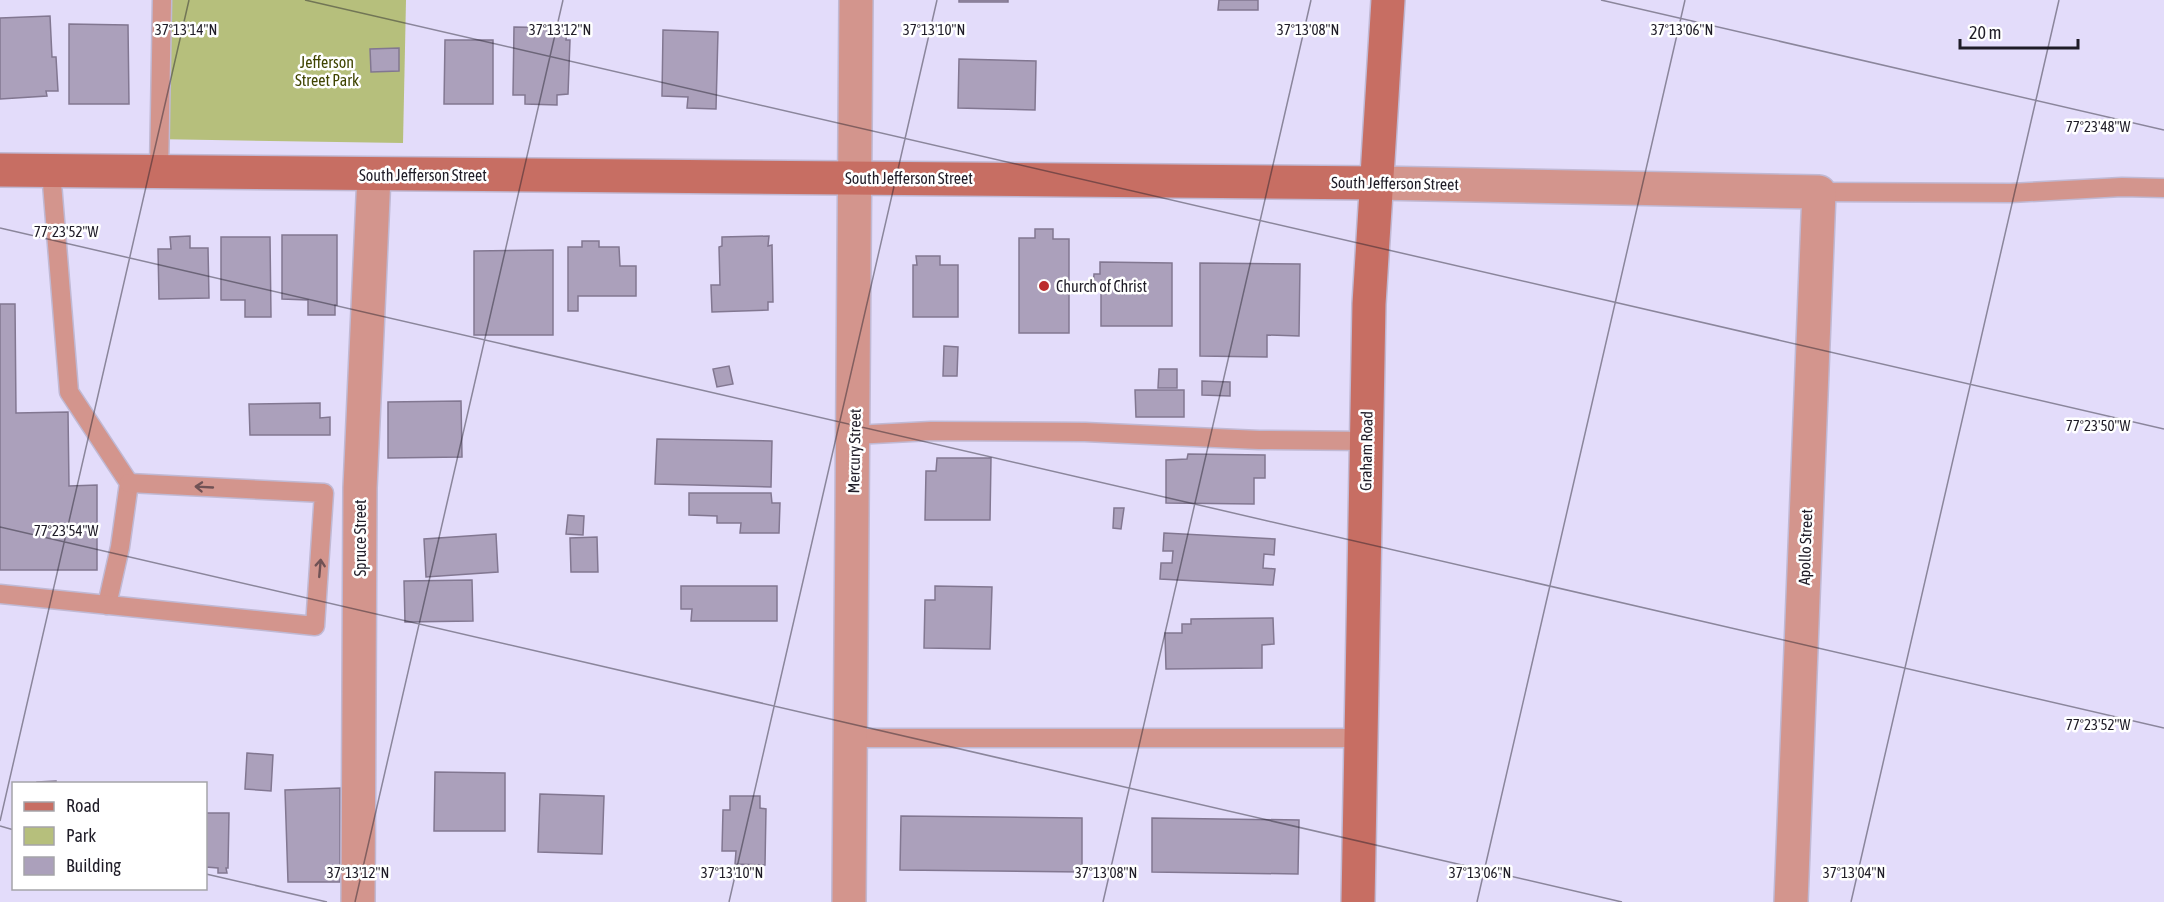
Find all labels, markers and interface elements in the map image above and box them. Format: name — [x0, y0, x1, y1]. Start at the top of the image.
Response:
scale bar — [1960, 12, 2078, 50]
text: 37°13'14"N — [155, 21, 217, 38]
text: 37°13'12"N — [529, 21, 591, 38]
text: 37°13'10"N — [903, 21, 965, 38]
text: 37°13'08"N — [1277, 21, 1339, 38]
text: 37°13'06"N — [1651, 21, 1713, 38]
text: 20 m — [1969, 22, 2001, 43]
park label: Jefferson Street Park — [295, 53, 359, 89]
text: 77°23'48"W — [2066, 118, 2130, 135]
street label: South Jefferson Street — [359, 166, 487, 184]
street label: South Jefferson Street — [845, 169, 973, 187]
street label: South Jefferson Street — [1331, 173, 1459, 193]
text: 77°23'52"W — [34, 223, 98, 240]
place label: Church of Christ — [1056, 277, 1147, 295]
marker: Church of Christ — [1037, 279, 1051, 293]
street label: Mercury Street — [844, 408, 865, 494]
street label: Graham Road — [1356, 411, 1376, 491]
text: 77°23'50"W — [2066, 417, 2130, 434]
one-way arrow — [195, 481, 215, 492]
street label: Spruce Street — [351, 499, 370, 577]
street label: Apollo Street — [1795, 508, 1816, 585]
text: 77°23'54"W — [34, 522, 98, 539]
one-way arrow — [315, 559, 326, 579]
text: 77°23'52"W — [2066, 716, 2130, 733]
legend — [12, 782, 207, 890]
text: Road — [66, 795, 100, 816]
text: Park — [66, 825, 96, 846]
text: Building — [66, 855, 121, 876]
text: 37°13'12"N — [327, 864, 389, 881]
text: 37°13'10"N — [701, 864, 763, 881]
text: 37°13'08"N — [1075, 864, 1137, 881]
text: 37°13'06"N — [1449, 864, 1511, 881]
text: 37°13'04"N — [1823, 864, 1885, 881]

